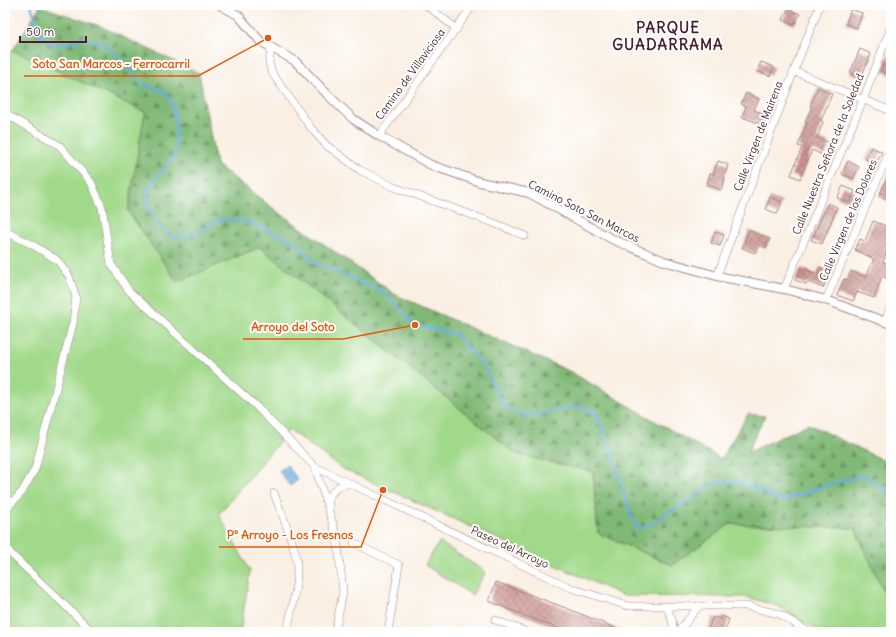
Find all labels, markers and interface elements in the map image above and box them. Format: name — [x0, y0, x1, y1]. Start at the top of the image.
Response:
scale bar — [20, 18, 86, 44]
district label: PARQUE GUADARRAMA — [612, 18, 724, 54]
text: 50 m — [26, 24, 55, 39]
street label: Camino de Villaviciosa — [372, 26, 448, 122]
callout: Soto San Marcos - Ferrocarril — [24, 52, 198, 76]
text: Soto San Marcos - Ferrocarril — [32, 56, 190, 71]
street label: Calle Nuestra Señora de la Soledad — [789, 71, 867, 237]
street label: Calle Virgen de Mairena — [731, 79, 785, 193]
street label: Calle Virgen de los Dolores — [816, 157, 880, 283]
street label: Camino Soto San Marcos — [526, 177, 642, 245]
callout: Arroyo del Soto — [243, 315, 343, 339]
text: Arroyo del Soto — [251, 319, 335, 335]
callout: Pº Arroyo - Los Fresnos — [219, 523, 361, 547]
street label: Paseo del Arroyo — [469, 523, 551, 571]
text: Pº Arroyo - Los Fresnos — [227, 527, 354, 543]

